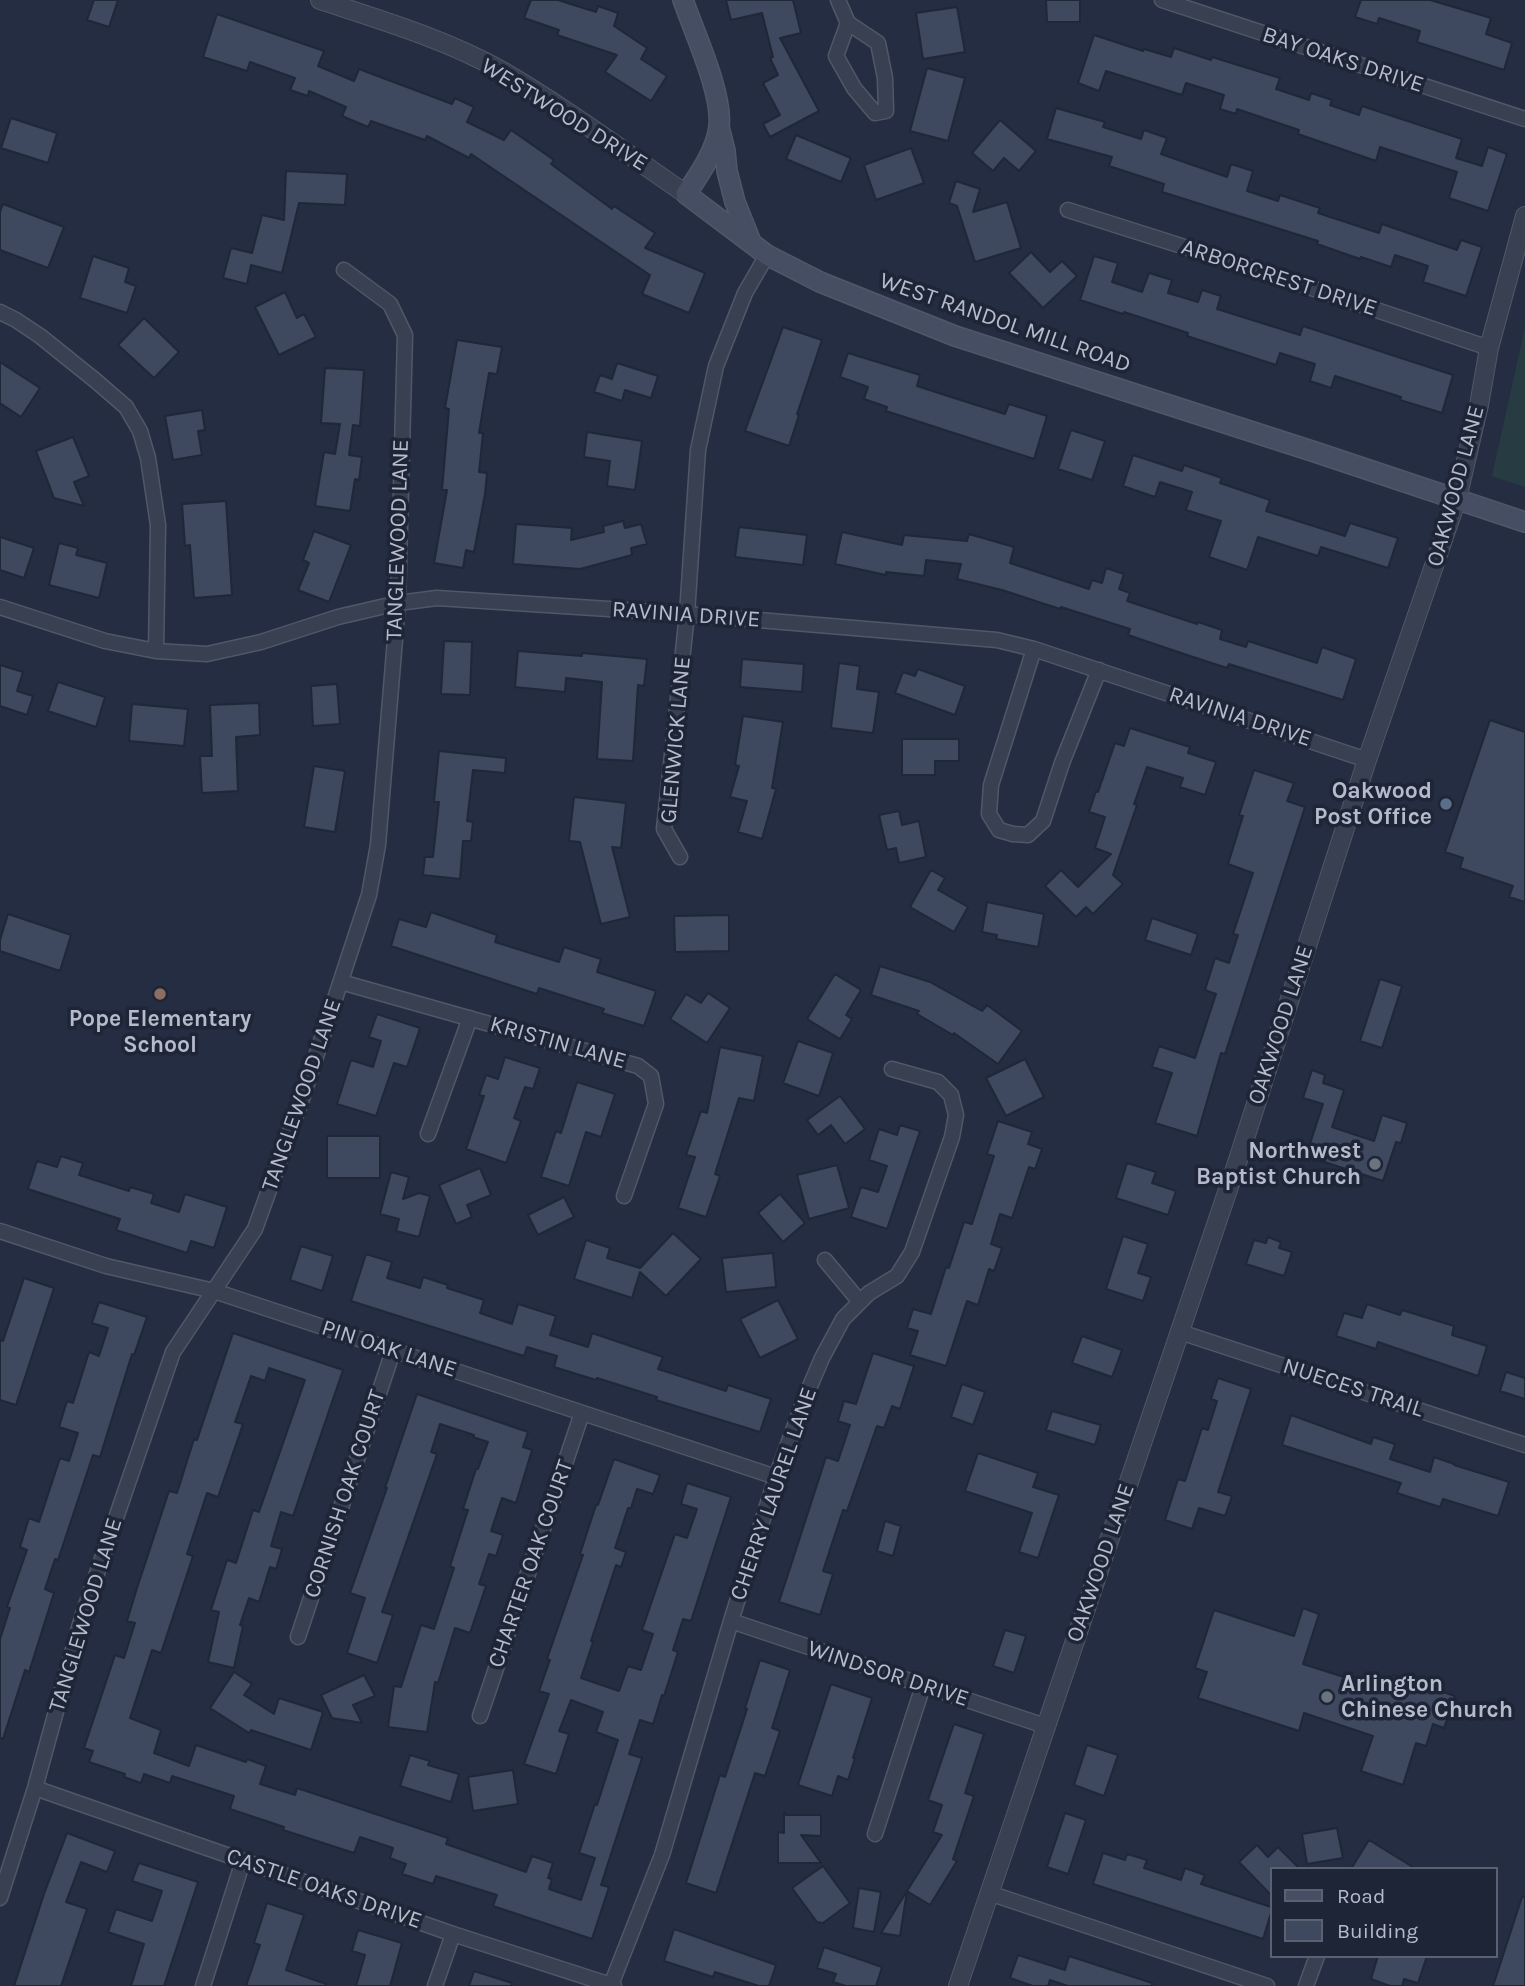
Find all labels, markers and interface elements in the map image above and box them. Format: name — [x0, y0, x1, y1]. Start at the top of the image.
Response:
street label: BAY OAKS DRIVE — [1259, 21, 1427, 99]
street label: WESTWOOD DRIVE — [476, 53, 652, 177]
street label: ARBORCREST DRIVE — [1178, 233, 1380, 323]
street label: WEST RANDOL MILL ROAD — [876, 267, 1134, 379]
street label: OAKWOOD LANE — [1421, 402, 1491, 570]
street label: TANGLEWOOD LANE — [381, 439, 415, 641]
street label: RAVINIA DRIVE — [611, 596, 761, 634]
street label: GLENWICK LANE — [655, 655, 697, 825]
street label: RAVINIA DRIVE — [1165, 681, 1315, 753]
place label: Oakwood Post Office — [1314, 777, 1432, 831]
marker: Oakwood Post Office — [1438, 796, 1454, 812]
street label: OAKWOOD LANE — [1242, 942, 1320, 1108]
marker: Pope Elementary School — [152, 986, 168, 1002]
street label: TANGLEWOOD LANE — [256, 995, 348, 1195]
place label: Pope Elementary School — [69, 1005, 251, 1059]
street label: KRISTIN LANE — [487, 1010, 629, 1076]
place label: Northwest Baptist Church — [1196, 1137, 1361, 1191]
marker: Northwest Baptist Church — [1367, 1156, 1383, 1172]
street label: PIN OAK LANE — [318, 1314, 460, 1384]
street label: NUECES TRAIL — [1279, 1352, 1427, 1424]
street label: CHERRY LAUREL LANE — [725, 1384, 823, 1604]
street label: CORNISH OAK COURT — [298, 1387, 392, 1601]
street label: CHARTER OAK COURT — [482, 1457, 580, 1671]
street label: OAKWOOD LANE — [1061, 1480, 1141, 1646]
street label: TANGLEWOOD LANE — [43, 1515, 129, 1715]
street label: WINDSOR DRIVE — [804, 1635, 972, 1713]
place label: Arlington Chinese Church — [1341, 1670, 1513, 1724]
marker: Arlington Chinese Church — [1319, 1689, 1335, 1705]
street label: CASTLE OAKS DRIVE — [223, 1843, 425, 1935]
legend — [1270, 1867, 1497, 1958]
text: Road — [1337, 1884, 1385, 1908]
text: Building — [1337, 1919, 1418, 1943]

